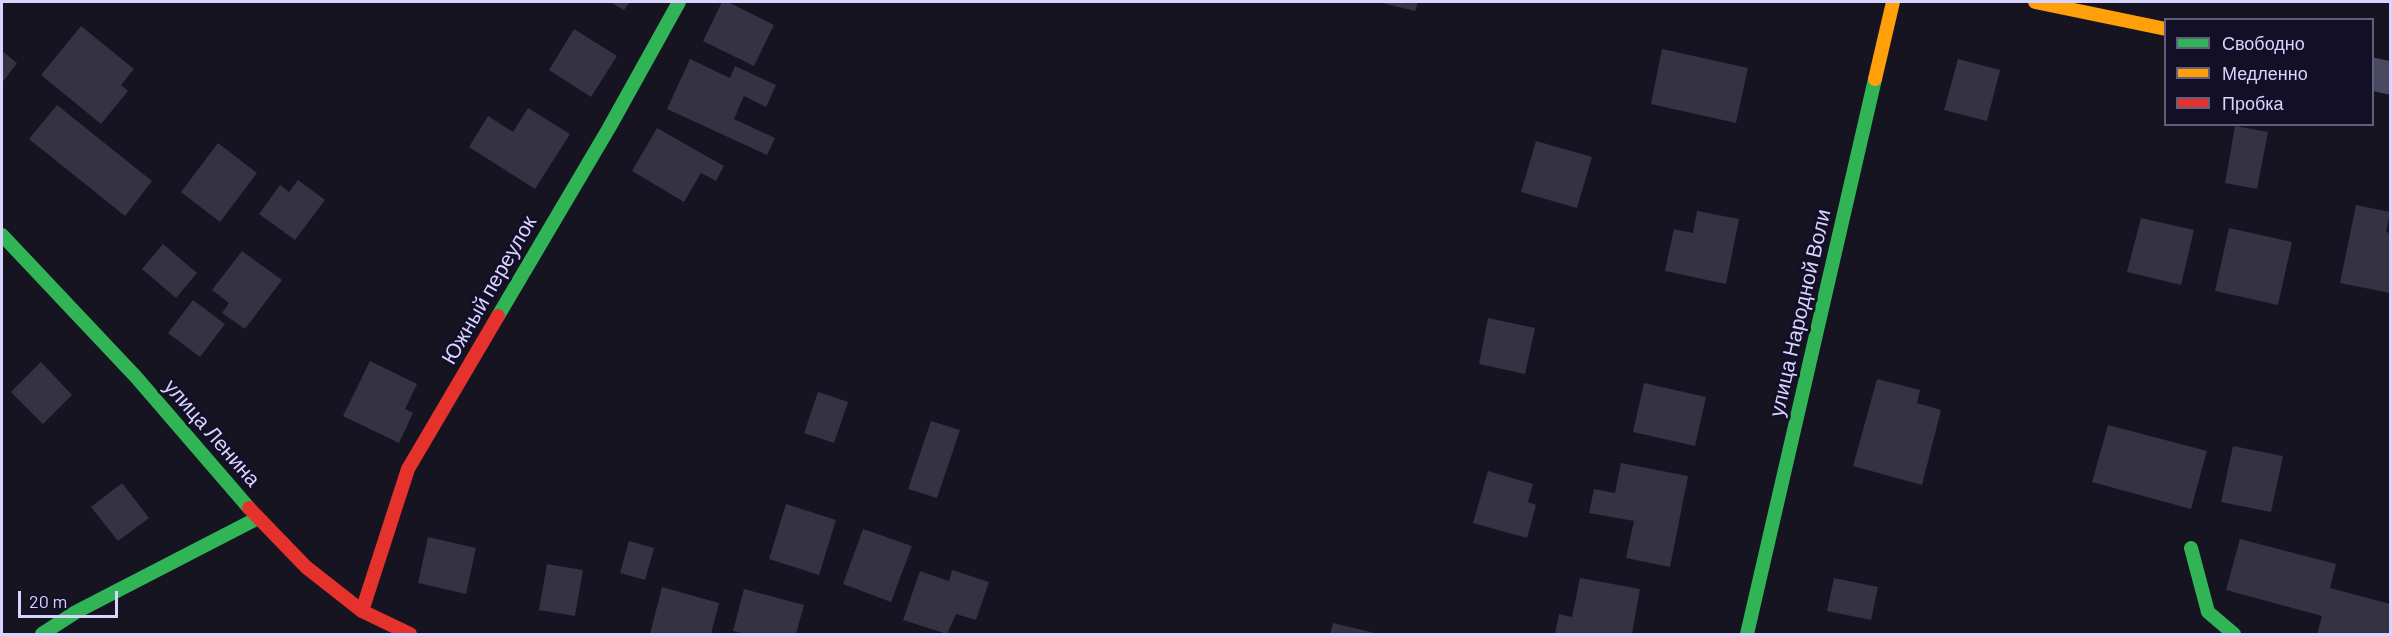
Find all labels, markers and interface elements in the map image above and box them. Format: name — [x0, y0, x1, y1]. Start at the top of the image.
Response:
legend — [2164, 18, 2374, 126]
text: Свободно — [2222, 32, 2305, 54]
text: Медленно — [2222, 62, 2308, 84]
text: Пробка — [2222, 92, 2284, 114]
street label: улица Народной Воли — [1764, 207, 1836, 419]
street label: Южный переулок — [436, 211, 542, 369]
street label: улица Ленина — [159, 374, 265, 492]
scale bar — [21, 579, 122, 617]
text: 20 m — [29, 590, 67, 612]

